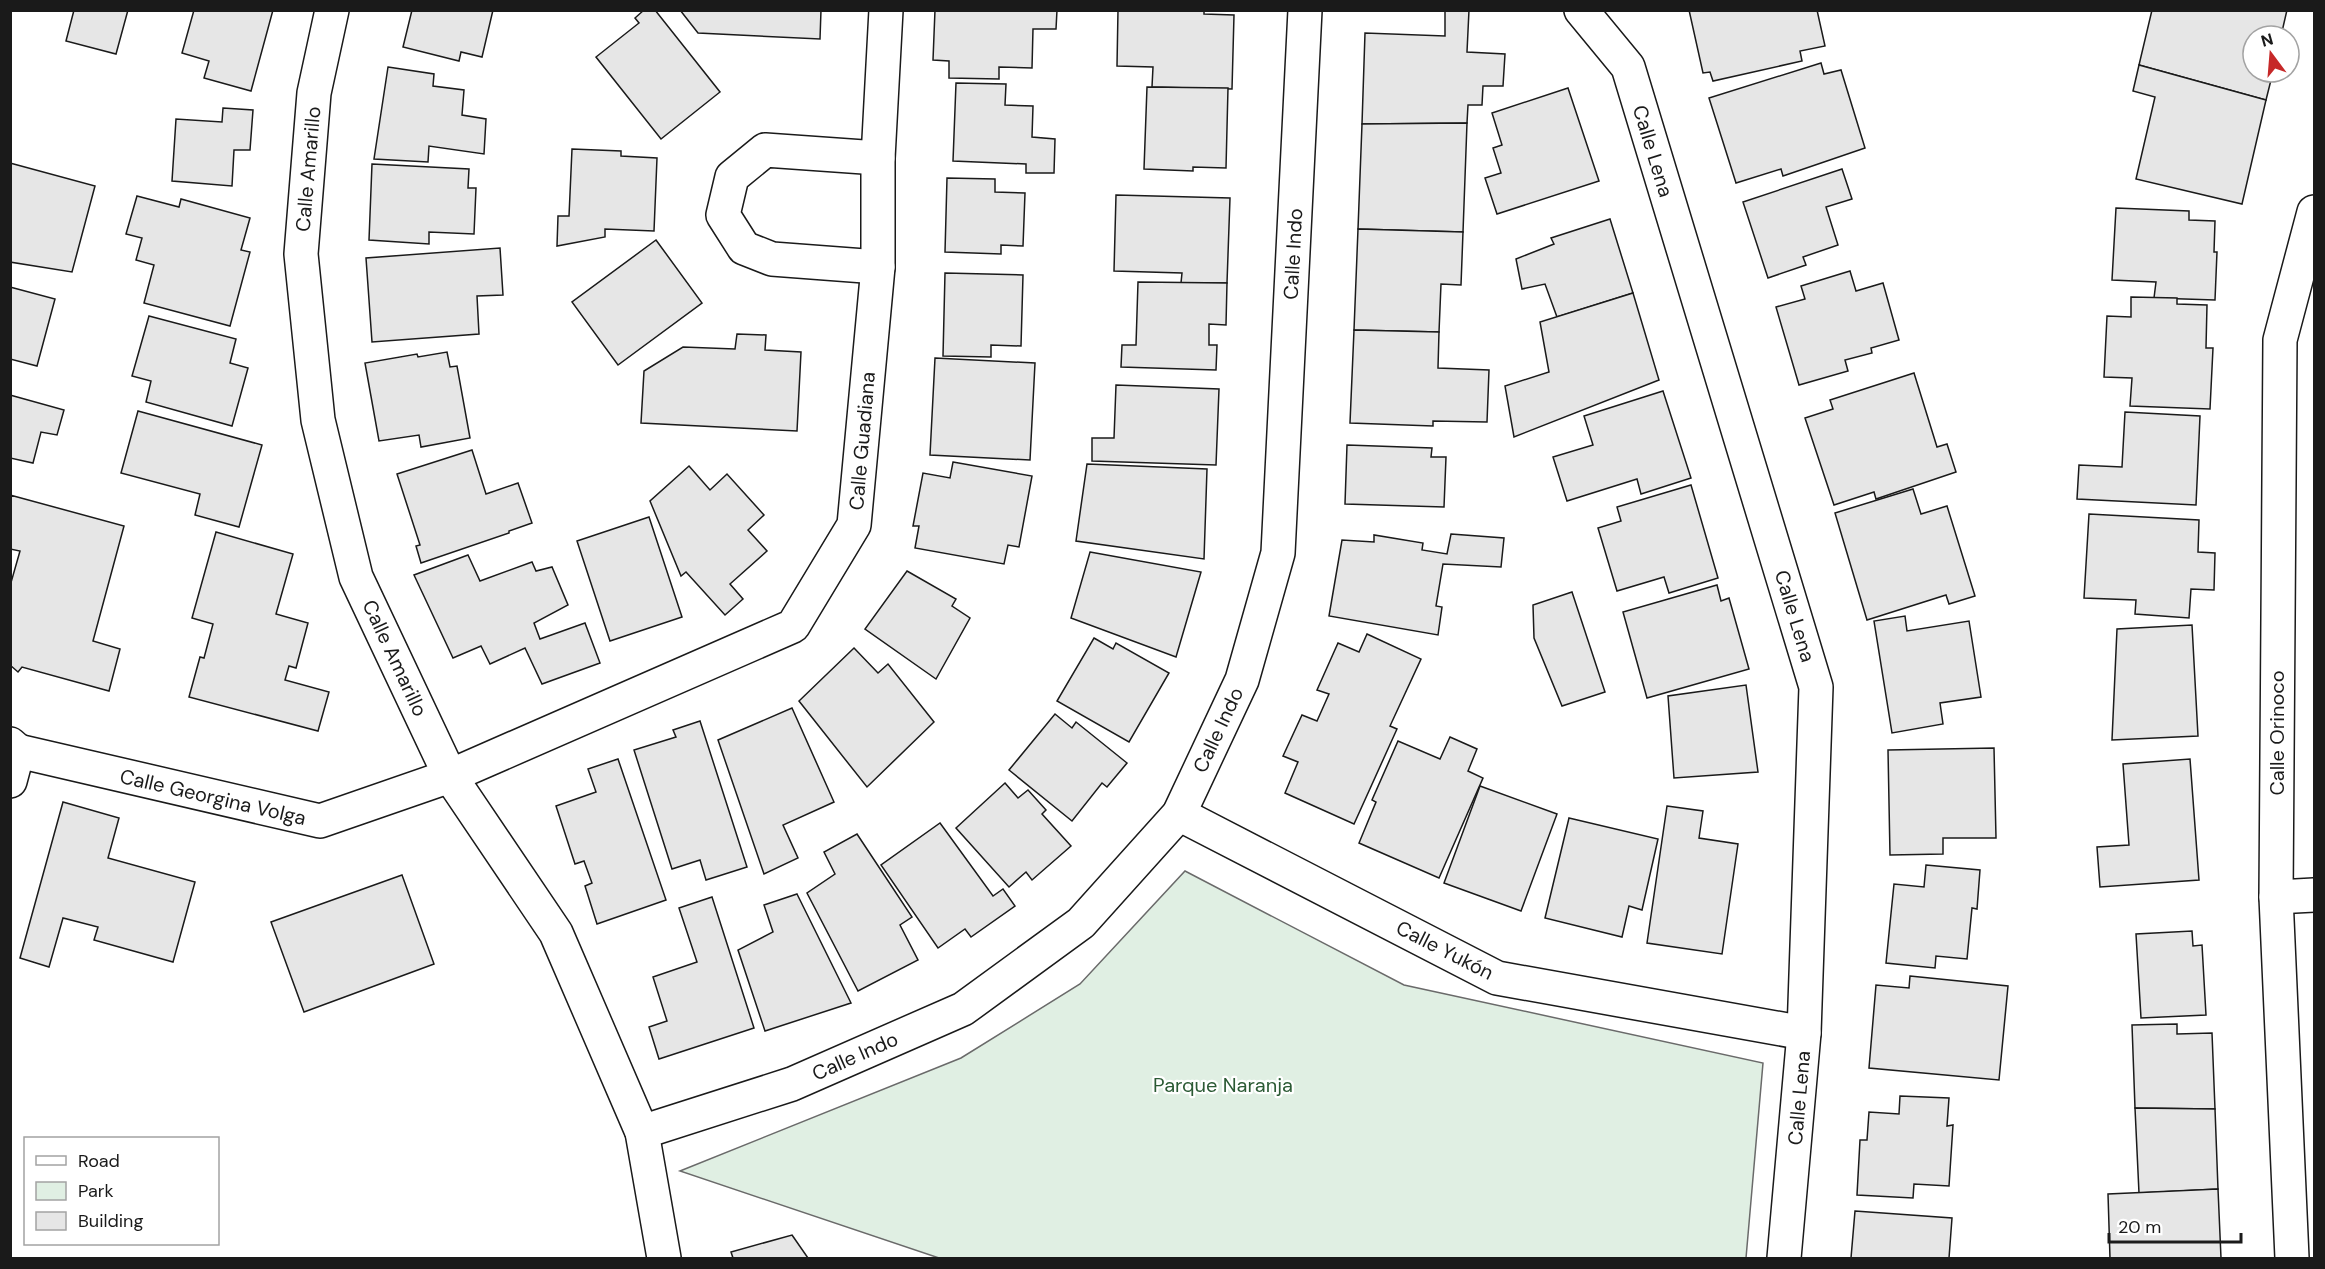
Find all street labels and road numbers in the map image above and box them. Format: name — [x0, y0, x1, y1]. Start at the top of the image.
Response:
street label: Calle Lena — [1627, 102, 1679, 200]
street label: Calle Amarillo — [290, 105, 326, 233]
street label: Calle Indo — [1278, 208, 1308, 300]
street label: Calle Guadiana — [843, 371, 881, 511]
street label: Calle Lena — [1769, 567, 1821, 665]
street label: Calle Amarillo — [357, 596, 433, 720]
street label: Calle Orinoco — [2264, 670, 2290, 796]
street label: Calle Indo — [1187, 683, 1249, 777]
street label: Calle Georgina Volga — [117, 763, 309, 831]
street label: Calle Yukón — [1392, 914, 1498, 986]
street label: Calle Indo — [808, 1026, 902, 1086]
street label: Calle Lena — [1782, 1050, 1816, 1146]

